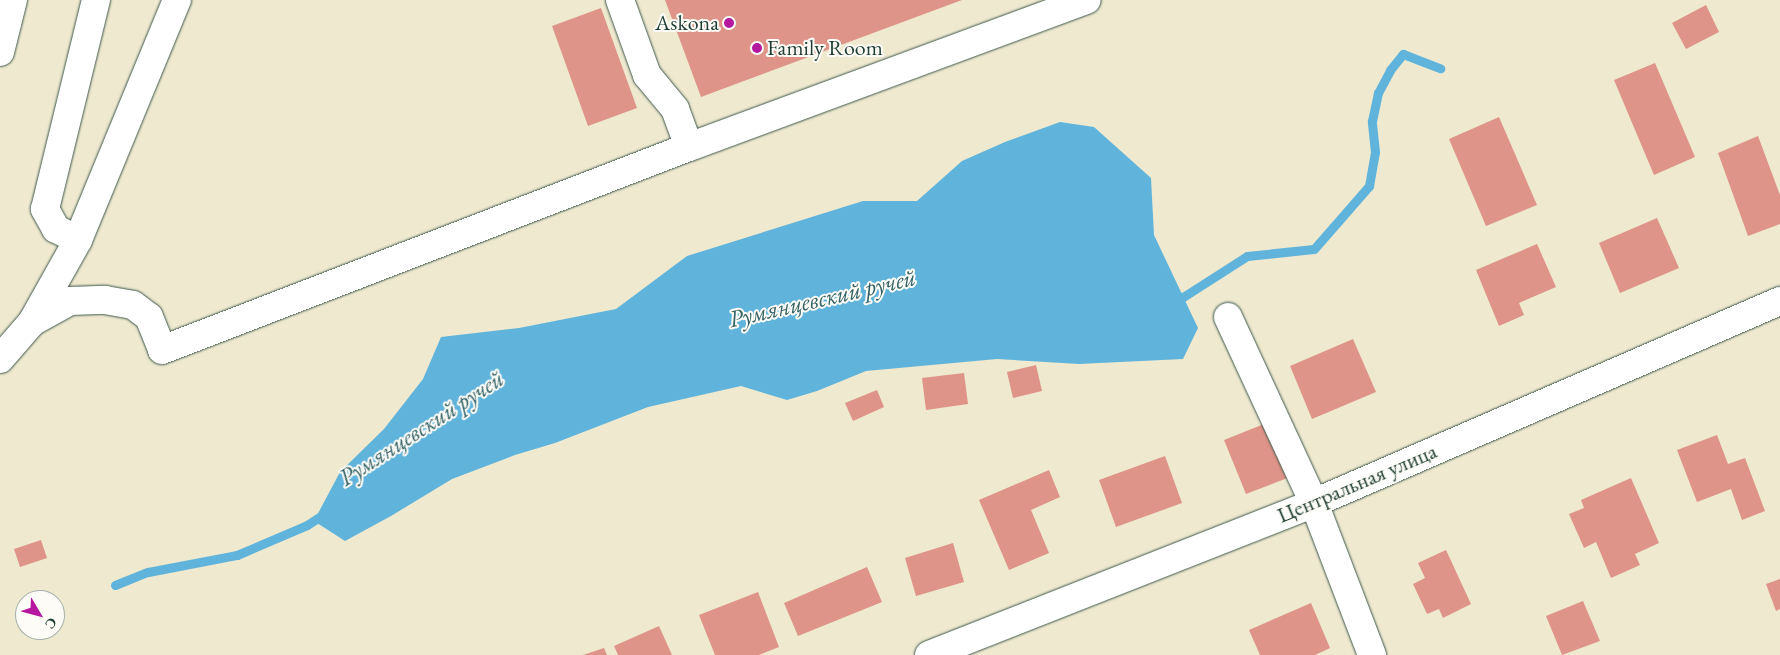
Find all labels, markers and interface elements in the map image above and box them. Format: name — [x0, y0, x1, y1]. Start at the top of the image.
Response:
place label: Askona — [655, 10, 719, 36]
marker: Askona — [723, 17, 735, 29]
place label: Family Room — [767, 35, 883, 61]
marker: Family Room — [751, 42, 763, 54]
water label: Румянцевский ручей — [726, 262, 918, 334]
water label: Румянцевский ручей — [333, 364, 509, 492]
street label: Центральная улица — [1273, 437, 1441, 529]
north arrow — [15, 590, 65, 640]
text: С — [41, 614, 61, 633]

